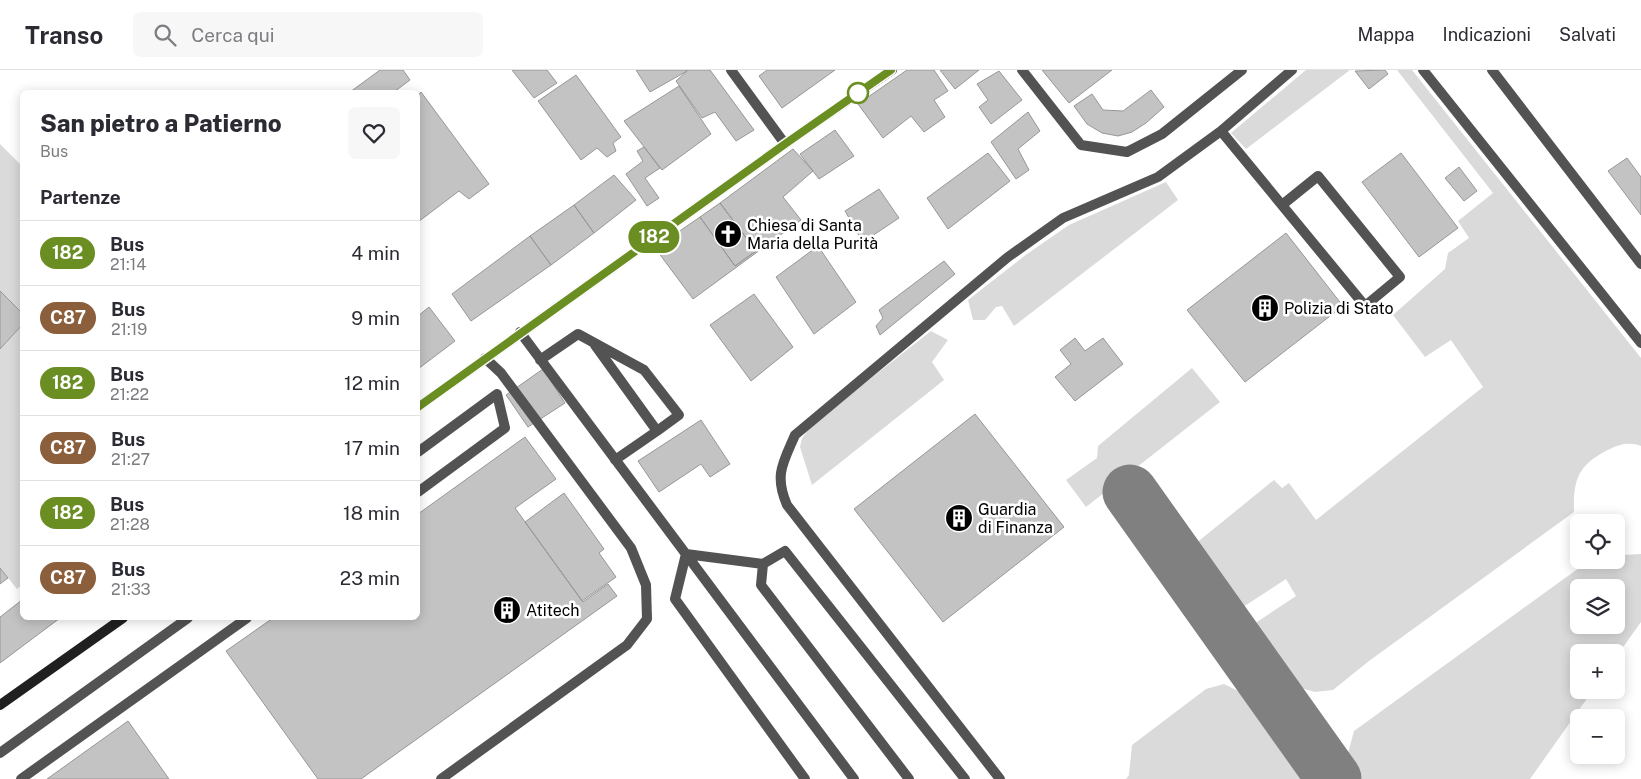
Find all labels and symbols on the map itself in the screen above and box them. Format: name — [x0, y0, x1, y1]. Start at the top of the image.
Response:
unlabelled marker — [847, 82, 869, 104]
place label: Chiesa di Santa Maria della Purità — [747, 216, 878, 253]
church icon: Chiesa di Santa Maria della Purità — [713, 219, 743, 249]
line badge: 182 — [625, 221, 683, 253]
building icon: Polizia di Stato — [1250, 293, 1280, 323]
place label: Polizia di Stato — [1284, 299, 1394, 318]
place label: Guardia di Finanza — [978, 500, 1053, 537]
building icon: Guardia di Finanza — [944, 503, 974, 533]
building icon: Atitech — [492, 595, 522, 625]
place label: Atitech — [526, 601, 580, 620]

